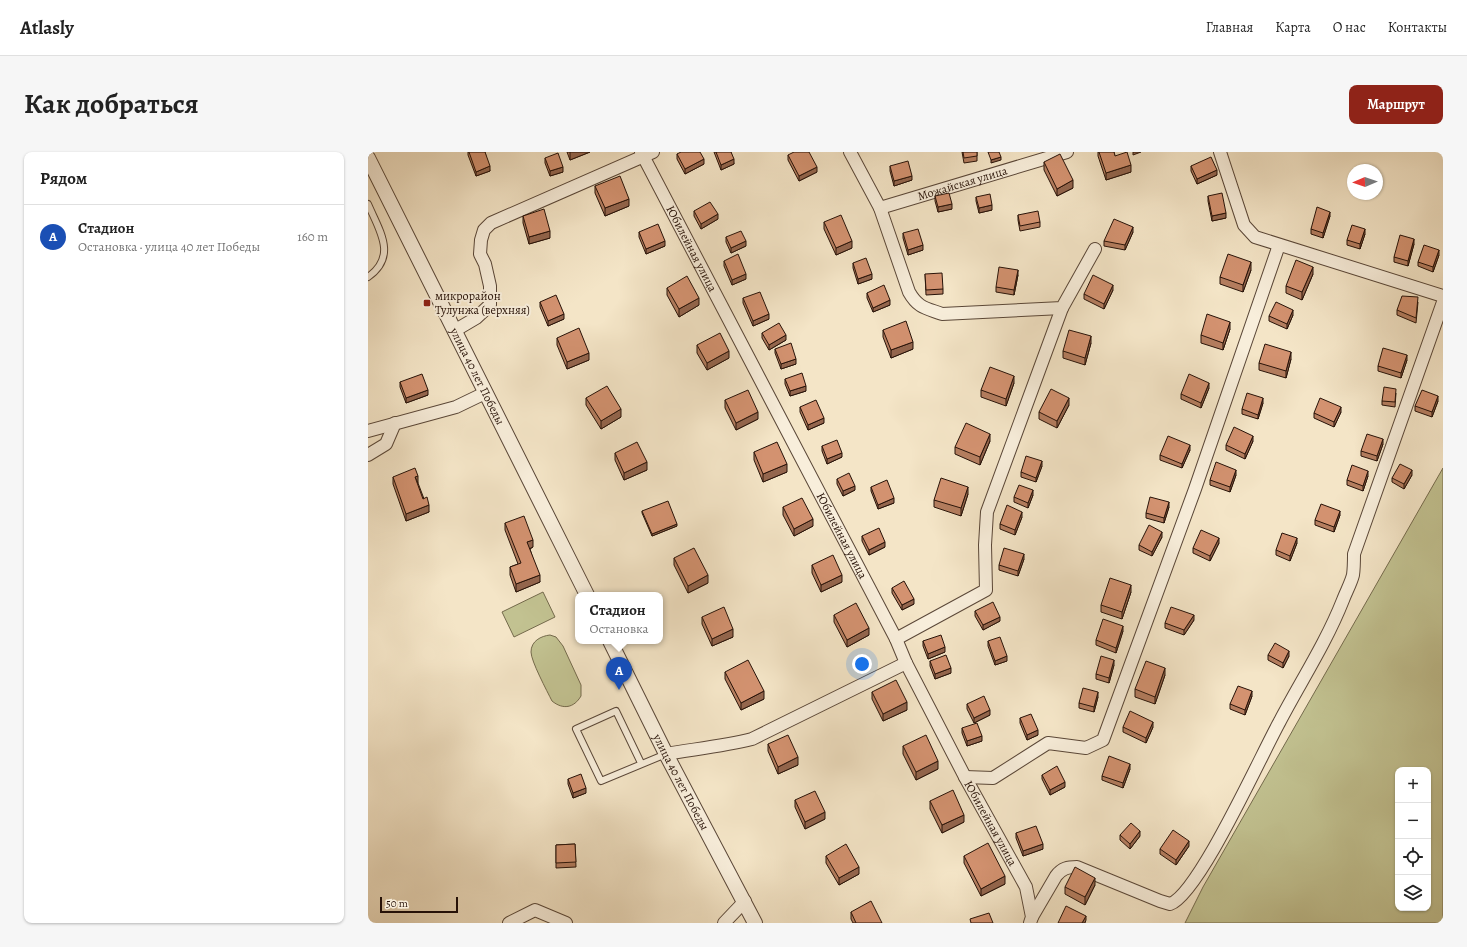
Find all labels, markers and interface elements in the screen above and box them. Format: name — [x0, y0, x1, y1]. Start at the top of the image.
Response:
text: Atlasly — [20, 15, 74, 41]
text: Главная — [1206, 18, 1253, 37]
text: Карта — [1275, 18, 1311, 37]
text: О нас — [1333, 18, 1366, 37]
text: Контакты — [1388, 18, 1447, 37]
text: Как добраться — [24, 85, 199, 123]
button: Маршрут — [1349, 85, 1443, 124]
street label: Можайская улица — [916, 162, 1010, 204]
north arrow — [1347, 164, 1383, 200]
text: Рядом — [40, 167, 87, 190]
street label: Юбилейная улица — [662, 203, 721, 295]
text: Стадион — [78, 218, 134, 238]
text: A — [49, 228, 57, 245]
text: 160 m — [297, 228, 328, 245]
text: Остановка · улица 40 лет Победы — [78, 238, 260, 255]
place label: микрорайон Тулунжа (верхняя) — [435, 288, 530, 318]
marker: микрорайон Тулунжа (верхняя) — [422, 298, 432, 308]
street label: улица 40 лет Победы — [446, 324, 508, 427]
street label: Юбилейная улица — [813, 490, 871, 582]
popup — [575, 592, 663, 644]
text: Стадион — [589, 600, 646, 620]
text: Остановка — [589, 620, 649, 637]
your location — [852, 654, 872, 674]
pin: A — [606, 657, 632, 690]
street label: улица 40 лет Победы — [649, 730, 713, 833]
map controls — [1395, 767, 1431, 911]
button: + — [1395, 767, 1431, 803]
street label: Юбилейная улица — [961, 778, 1021, 869]
button: − — [1395, 803, 1431, 839]
button: locate — [1395, 839, 1431, 875]
button: layers — [1395, 875, 1431, 911]
scale bar — [380, 895, 458, 914]
text: 50 m — [386, 896, 408, 911]

